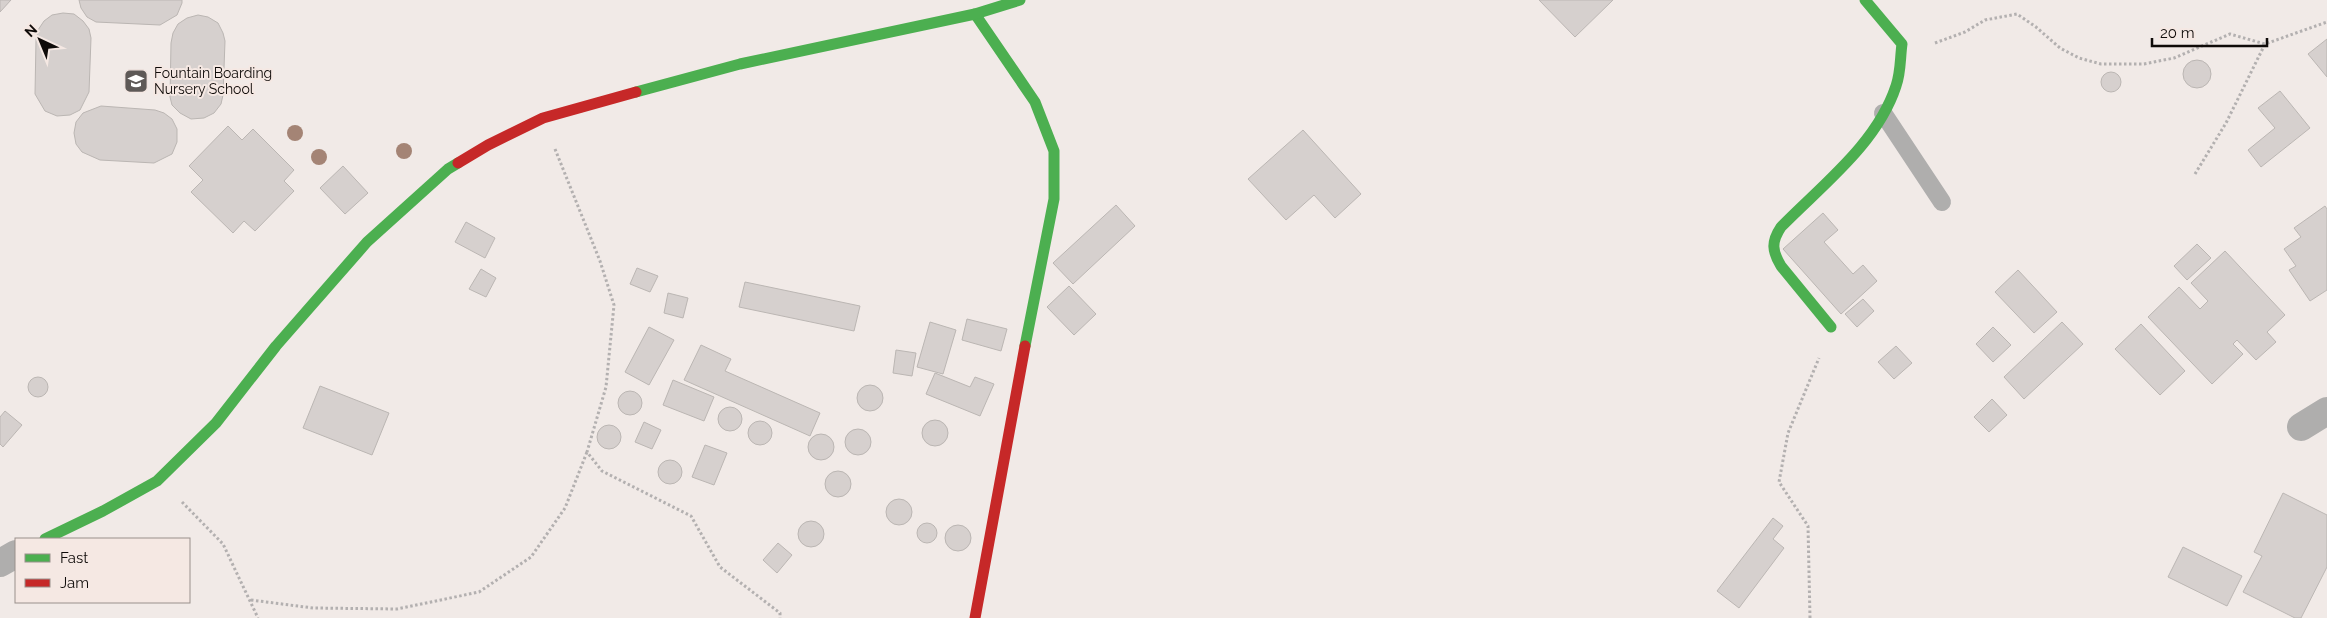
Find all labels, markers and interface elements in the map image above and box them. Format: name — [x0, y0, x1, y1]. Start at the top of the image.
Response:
north arrow — [15, 15, 65, 65]
scale bar — [2152, 15, 2267, 47]
text: N — [22, 21, 40, 40]
text: 20 m — [2160, 24, 2195, 42]
place label: Fountain Boarding Nursery School — [154, 65, 272, 97]
school or university icon: Fountain Boarding Nursery School — [123, 68, 149, 94]
legend — [15, 538, 190, 603]
text: Fast — [60, 549, 88, 567]
text: Jam — [60, 574, 89, 592]

